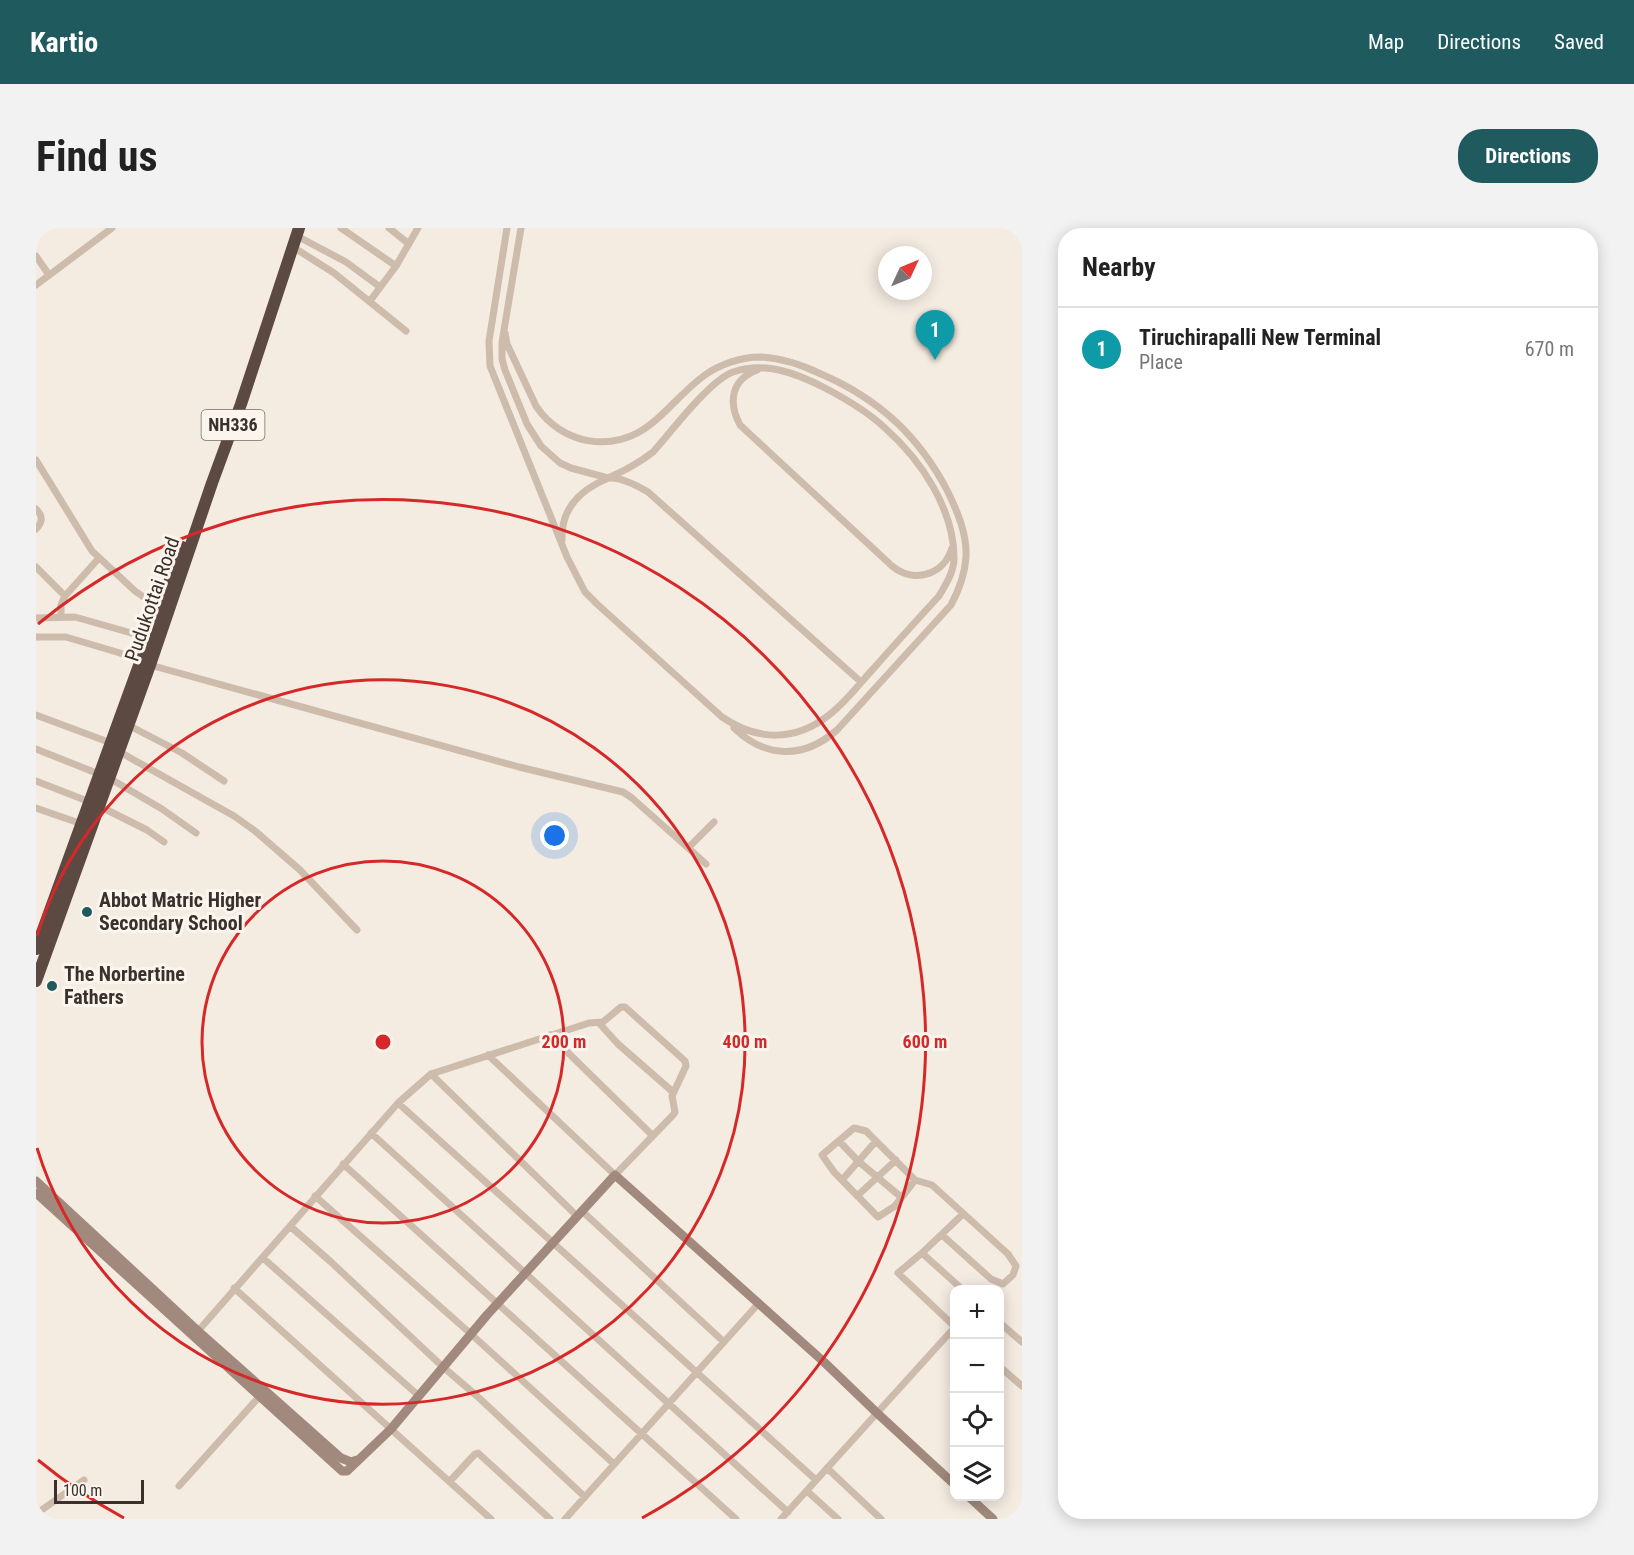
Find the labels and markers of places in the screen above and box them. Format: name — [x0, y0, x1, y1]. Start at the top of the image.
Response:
pin: 1 — [916, 310, 954, 360]
place label: Abbot Matric Higher Secondary School — [99, 888, 261, 935]
marker: Abbot Matric Higher Secondary School — [80, 905, 94, 919]
place label: The Norbertine Fathers — [64, 962, 185, 1009]
marker: The Norbertine Fathers — [45, 979, 59, 993]
centre of rings — [373, 1032, 393, 1052]

